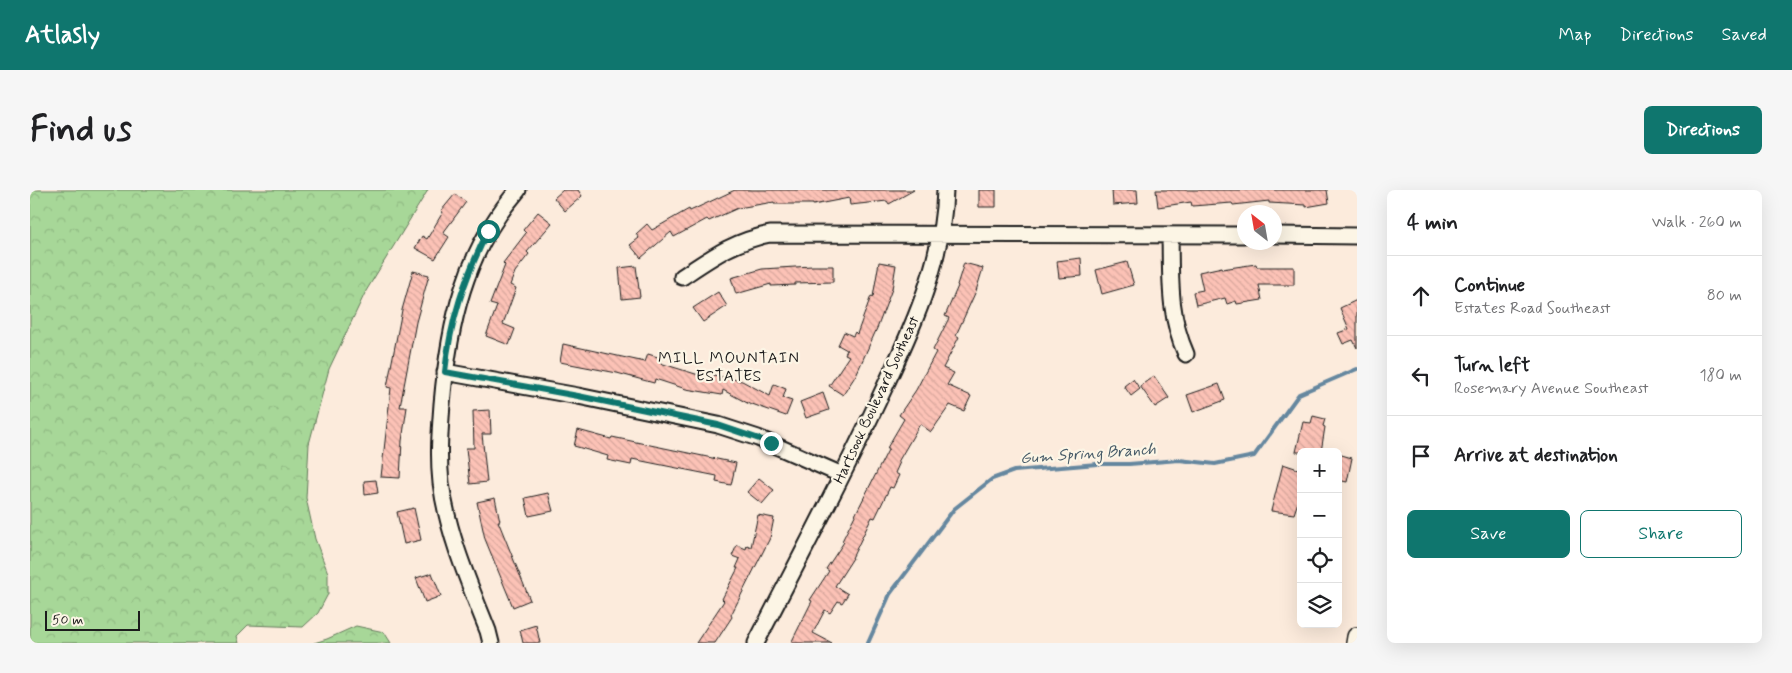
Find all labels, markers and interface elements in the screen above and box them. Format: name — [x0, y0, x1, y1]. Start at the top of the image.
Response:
text: Atlasly — [25, 20, 100, 51]
text: Map — [1559, 23, 1592, 47]
text: Directions — [1620, 23, 1694, 47]
text: Saved — [1722, 23, 1767, 47]
button: Directions — [1644, 106, 1762, 154]
text: Find us — [30, 107, 132, 153]
north arrow — [1237, 205, 1282, 250]
text: 4 min — [1407, 209, 1458, 237]
text: Walk · 260 m — [1652, 212, 1742, 233]
route start — [477, 220, 500, 243]
text: Continue — [1454, 273, 1525, 298]
icon: ahead — [1407, 282, 1435, 310]
text: 80 m — [1707, 285, 1742, 306]
text: Estates Road Southeast — [1454, 298, 1611, 319]
street label: Hartsook Boulevard Southeast — [829, 312, 925, 487]
district label: MILL MOUNTAIN ESTATES — [658, 348, 800, 387]
text: Turn left — [1454, 353, 1530, 378]
icon: left — [1407, 362, 1435, 390]
text: 180 m — [1699, 365, 1742, 386]
text: Rosemary Avenue Southeast — [1454, 378, 1649, 399]
route end — [760, 432, 783, 455]
water label: Gum Spring Branch — [1019, 439, 1157, 469]
icon: arrive — [1407, 442, 1435, 470]
text: Arrive at destination — [1454, 443, 1618, 468]
map controls — [1297, 448, 1342, 628]
button: + — [1297, 448, 1342, 493]
button: − — [1297, 493, 1342, 538]
button: Save — [1407, 510, 1570, 558]
button: Share — [1580, 510, 1742, 558]
button: locate — [1297, 538, 1342, 583]
button: layers — [1297, 583, 1342, 628]
scale bar — [45, 608, 140, 631]
text: 50 m — [52, 611, 83, 629]

